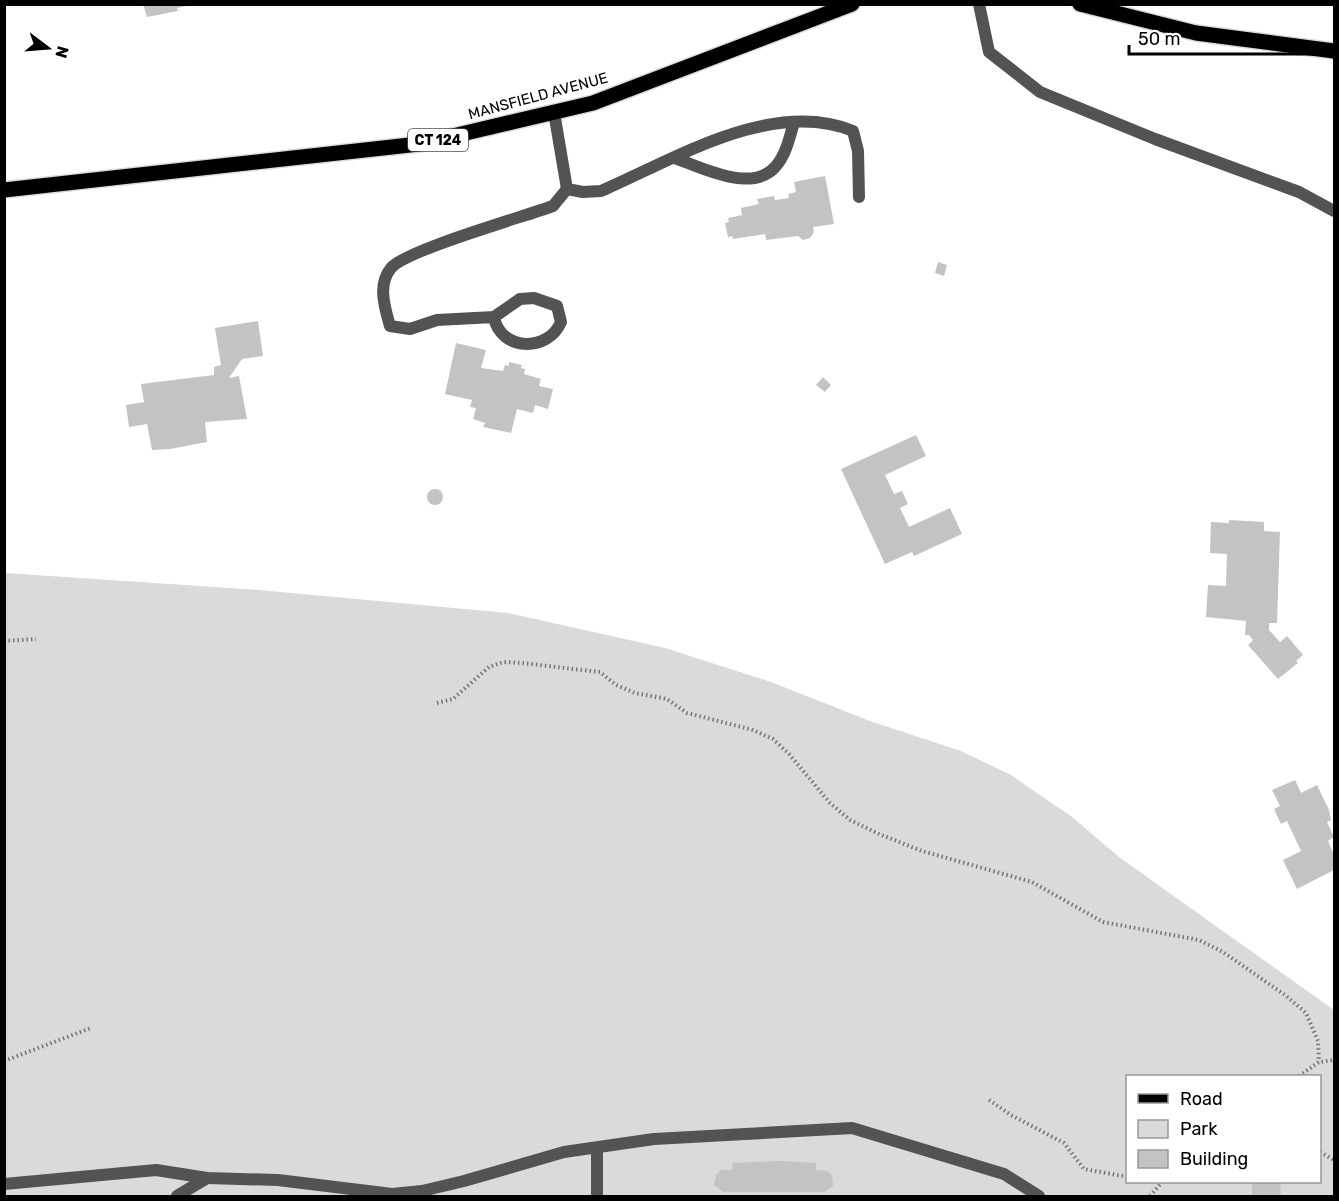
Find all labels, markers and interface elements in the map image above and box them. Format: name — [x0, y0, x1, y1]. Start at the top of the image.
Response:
north arrow — [18, 18, 78, 78]
scale bar — [1129, 18, 1312, 56]
text: 50 m — [1138, 28, 1181, 50]
text: N — [51, 44, 73, 60]
street label: MANSFIELD AVENUE — [466, 69, 610, 123]
road number: CT 124 — [408, 129, 468, 151]
legend — [1126, 1075, 1321, 1183]
text: Road — [1180, 1088, 1223, 1110]
text: Park — [1180, 1118, 1218, 1140]
text: Building — [1180, 1148, 1248, 1170]

